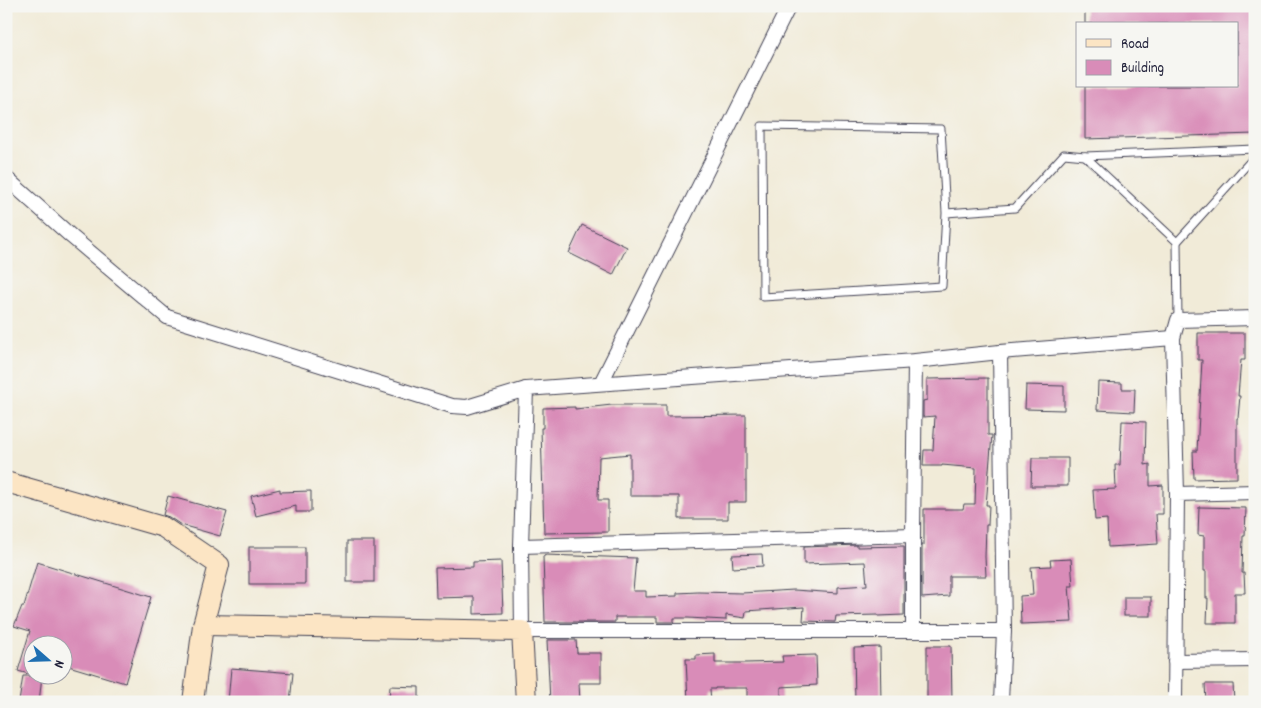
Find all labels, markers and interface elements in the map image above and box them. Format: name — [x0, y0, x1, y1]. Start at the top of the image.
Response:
legend — [1076, 22, 1238, 88]
text: Road — [1121, 34, 1149, 56]
text: Building — [1121, 58, 1164, 80]
north arrow — [22, 636, 72, 686]
text: N — [48, 657, 69, 671]

